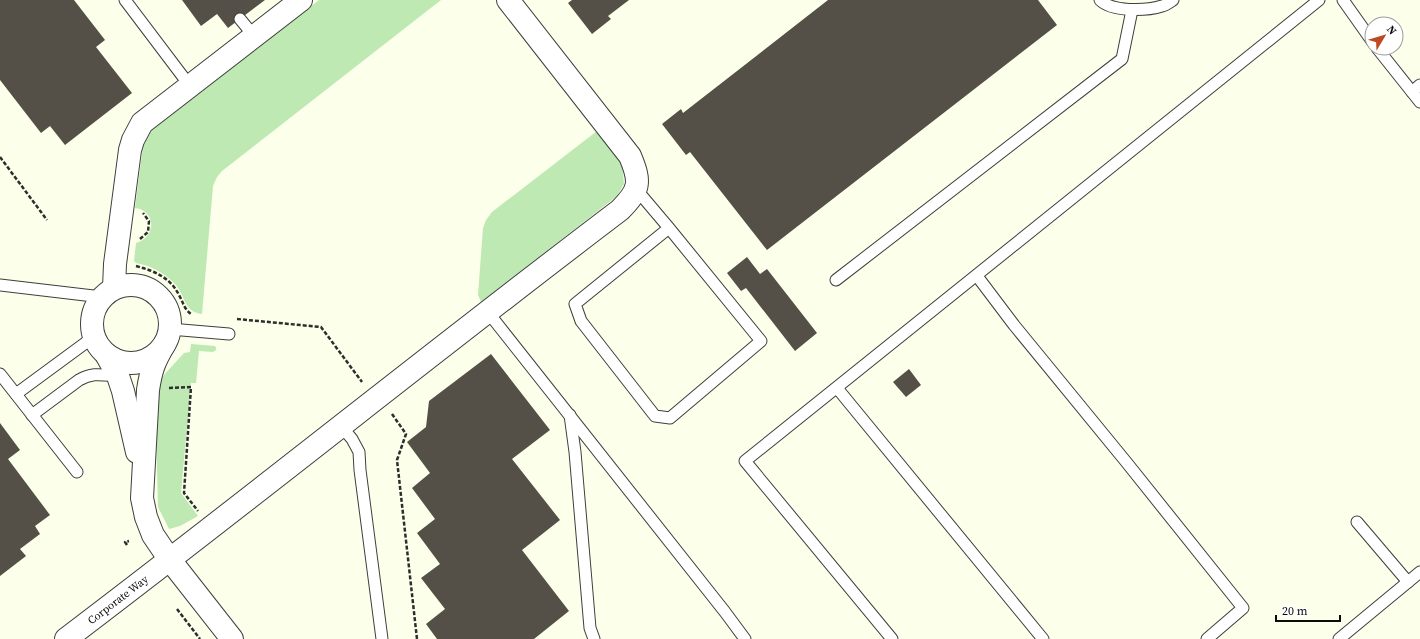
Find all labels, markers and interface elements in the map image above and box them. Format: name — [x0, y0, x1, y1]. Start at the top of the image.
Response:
north arrow — [1364, 16, 1404, 56]
text: N — [1383, 22, 1400, 38]
street label: Corporate Way — [85, 572, 152, 628]
scale bar — [1276, 597, 1340, 623]
text: 20 m — [1282, 603, 1308, 619]

